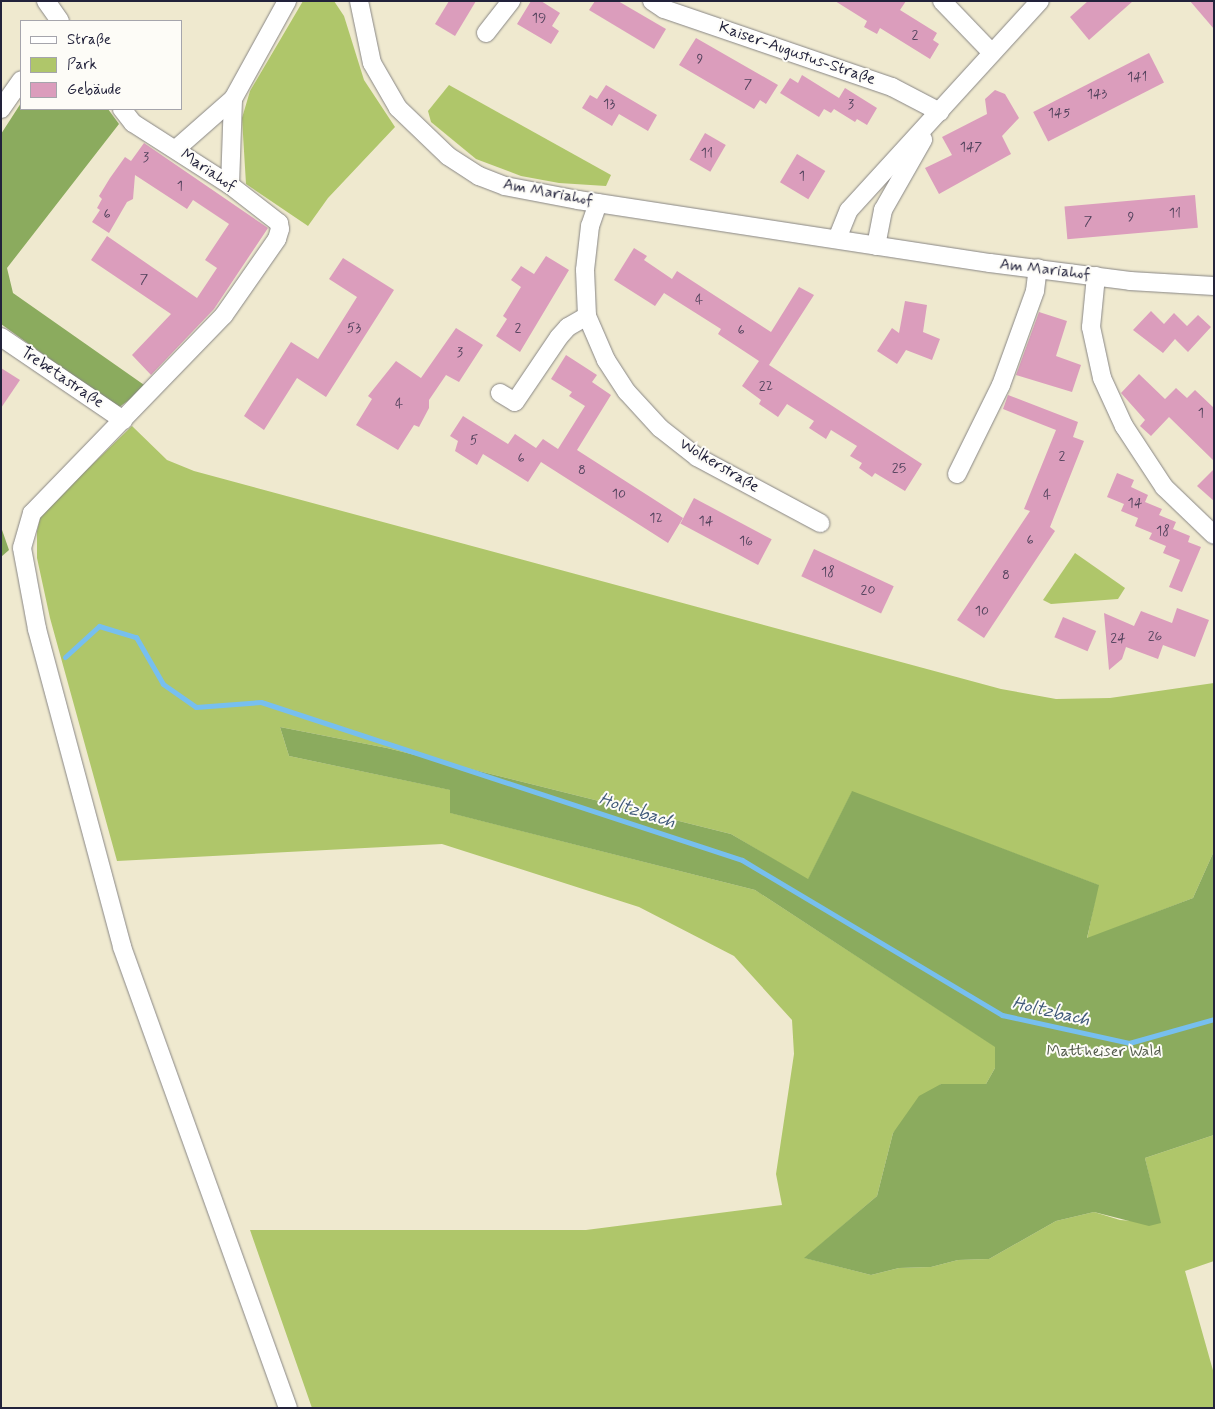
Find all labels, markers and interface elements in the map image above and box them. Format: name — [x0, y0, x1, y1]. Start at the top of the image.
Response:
house number: 19 — [532, 10, 546, 26]
street label: Kaiser-Augustus-Straße — [716, 18, 878, 90]
legend — [20, 20, 182, 110]
house number: 2 — [912, 27, 918, 43]
text: Straße — [67, 30, 111, 50]
house number: 9 — [697, 51, 703, 67]
text: Park — [67, 55, 97, 75]
house number: 141 — [1127, 69, 1147, 85]
house number: 7 — [744, 76, 752, 92]
text: Gebäude — [67, 80, 121, 100]
house number: 143 — [1087, 86, 1107, 102]
house number: 13 — [603, 96, 615, 112]
house number: 3 — [848, 96, 854, 112]
house number: 145 — [1048, 105, 1070, 121]
house number: 147 — [960, 139, 982, 155]
street label: Mariahof — [176, 145, 240, 197]
house number: 11 — [701, 145, 713, 161]
house number: 3 — [143, 149, 149, 165]
house number: 1 — [799, 168, 805, 184]
street label: Am Mariahof — [502, 175, 594, 211]
house number: 1 — [177, 178, 183, 194]
house number: 11 — [1169, 205, 1181, 221]
house number: 6 — [103, 206, 111, 222]
house number: 9 — [1128, 209, 1134, 225]
house number: 7 — [1084, 213, 1092, 229]
street label: Am Mariahof — [999, 255, 1091, 285]
house number: 7 — [140, 271, 148, 287]
house number: 4 — [695, 292, 703, 308]
house number: 53 — [347, 320, 361, 336]
house number: 2 — [515, 320, 521, 336]
house number: 6 — [737, 322, 745, 338]
street label: Trebetastraße — [17, 343, 107, 413]
house number: 3 — [457, 344, 463, 360]
house number: 22 — [759, 378, 773, 394]
house number: 4 — [395, 396, 403, 412]
house number: 1 — [1198, 405, 1204, 421]
house number: 5 — [470, 432, 478, 448]
street label: Wolkerstraße — [676, 435, 762, 497]
house number: 2 — [1059, 448, 1065, 464]
house number: 6 — [517, 450, 525, 466]
house number: 25 — [892, 460, 906, 476]
house number: 8 — [578, 462, 586, 478]
house number: 10 — [612, 486, 626, 502]
house number: 4 — [1043, 487, 1051, 503]
house number: 14 — [1128, 495, 1142, 511]
house number: 12 — [649, 510, 663, 526]
house number: 14 — [699, 513, 713, 529]
house number: 18 — [1156, 523, 1170, 539]
house number: 6 — [1026, 532, 1034, 548]
house number: 16 — [739, 533, 753, 549]
house number: 18 — [821, 564, 835, 580]
house number: 8 — [1002, 567, 1010, 583]
house number: 20 — [861, 582, 875, 598]
house number: 10 — [975, 603, 989, 619]
house number: 26 — [1148, 628, 1162, 644]
house number: 24 — [1110, 630, 1126, 646]
water label: Holtzbach — [596, 789, 678, 833]
water label: Holtzbach — [1010, 993, 1092, 1031]
park label: Mattheiser Wald — [1045, 1042, 1163, 1062]

